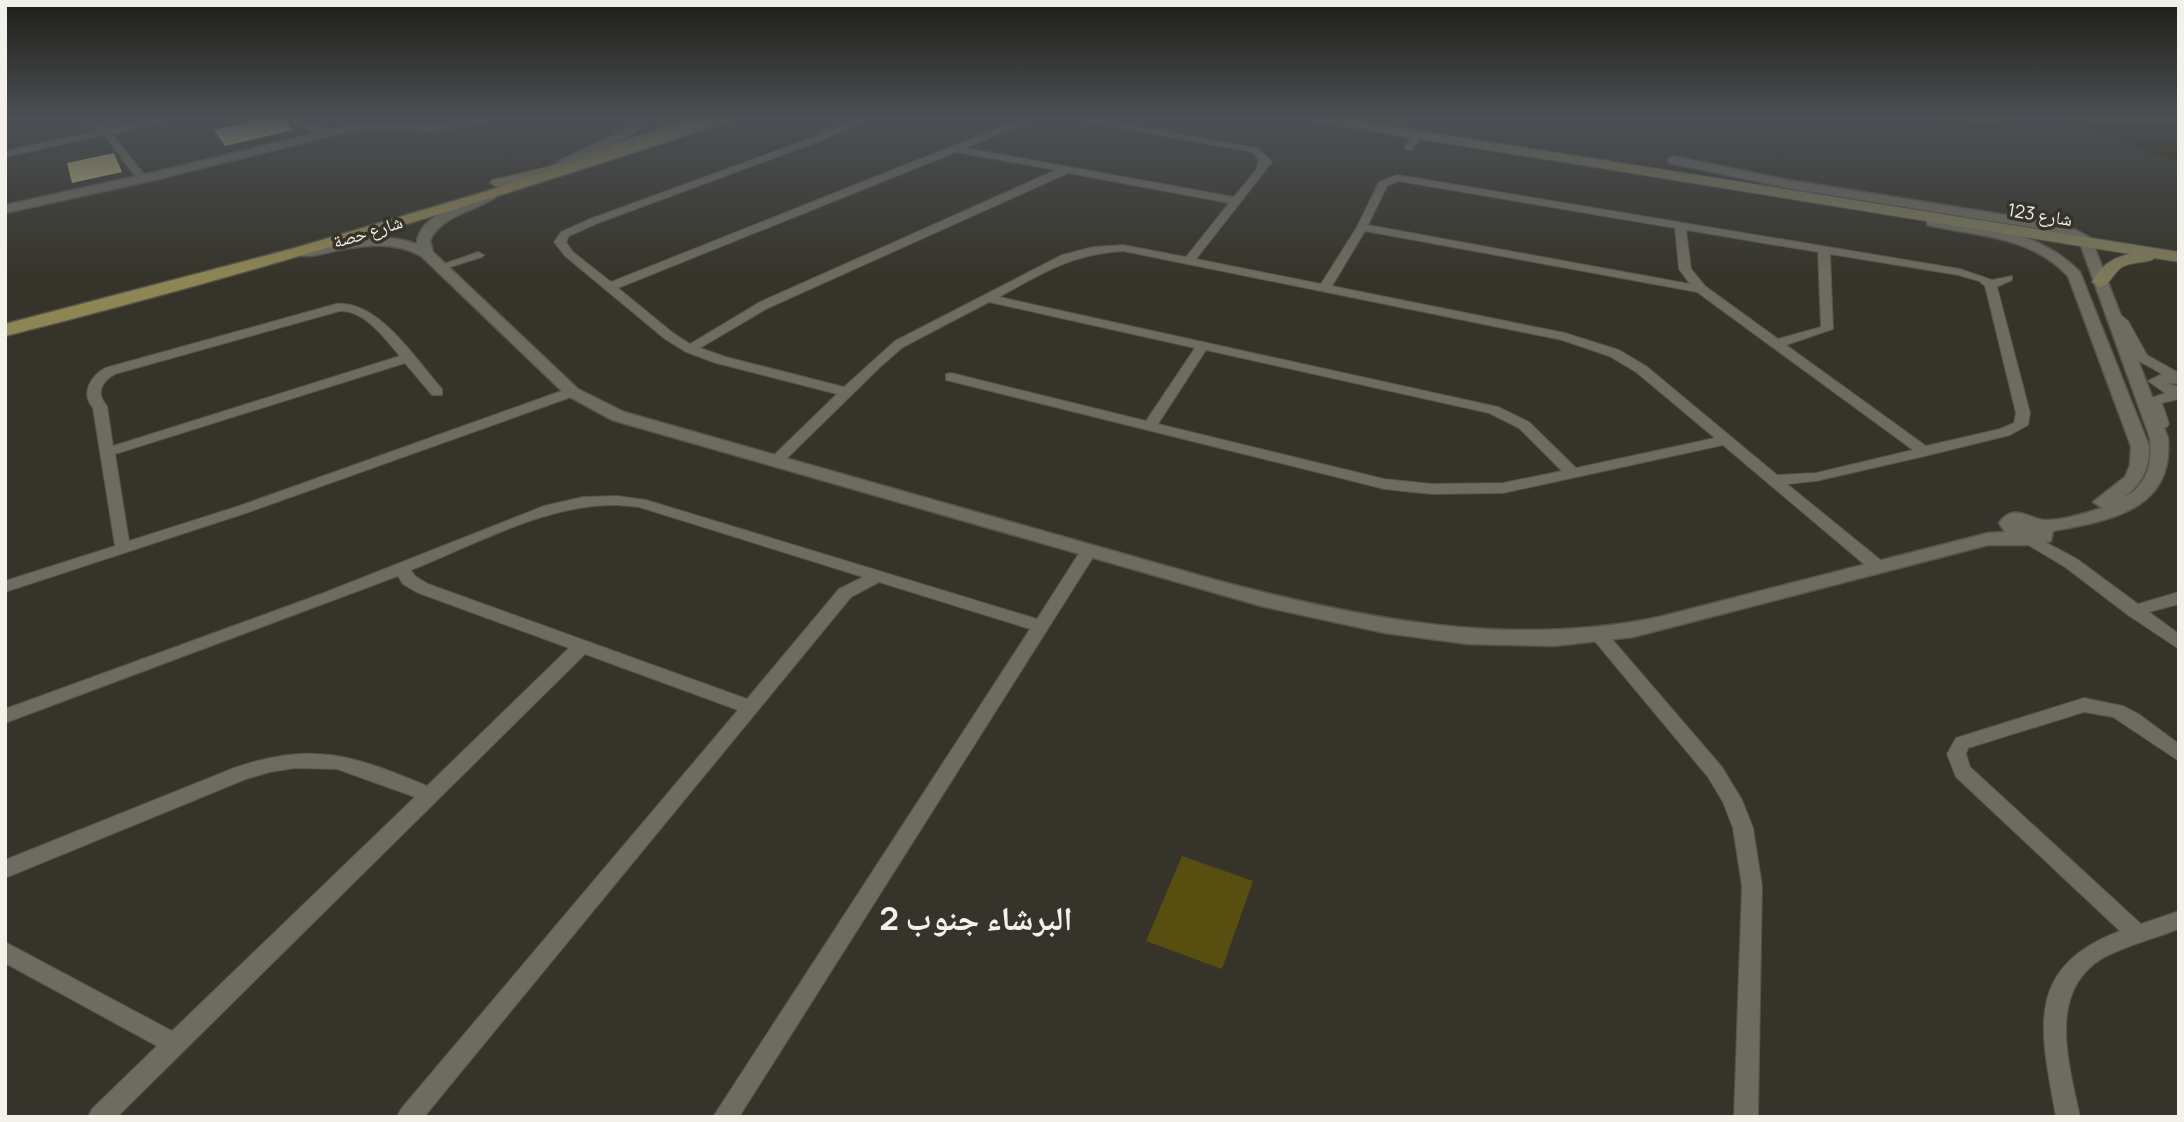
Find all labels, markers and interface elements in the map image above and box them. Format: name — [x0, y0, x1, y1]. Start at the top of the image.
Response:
street label: شارع 123 — [2006, 197, 2074, 231]
street label: شارع حصة — [330, 209, 405, 253]
district label: البرشاء جنوب 2 — [879, 895, 1073, 940]

